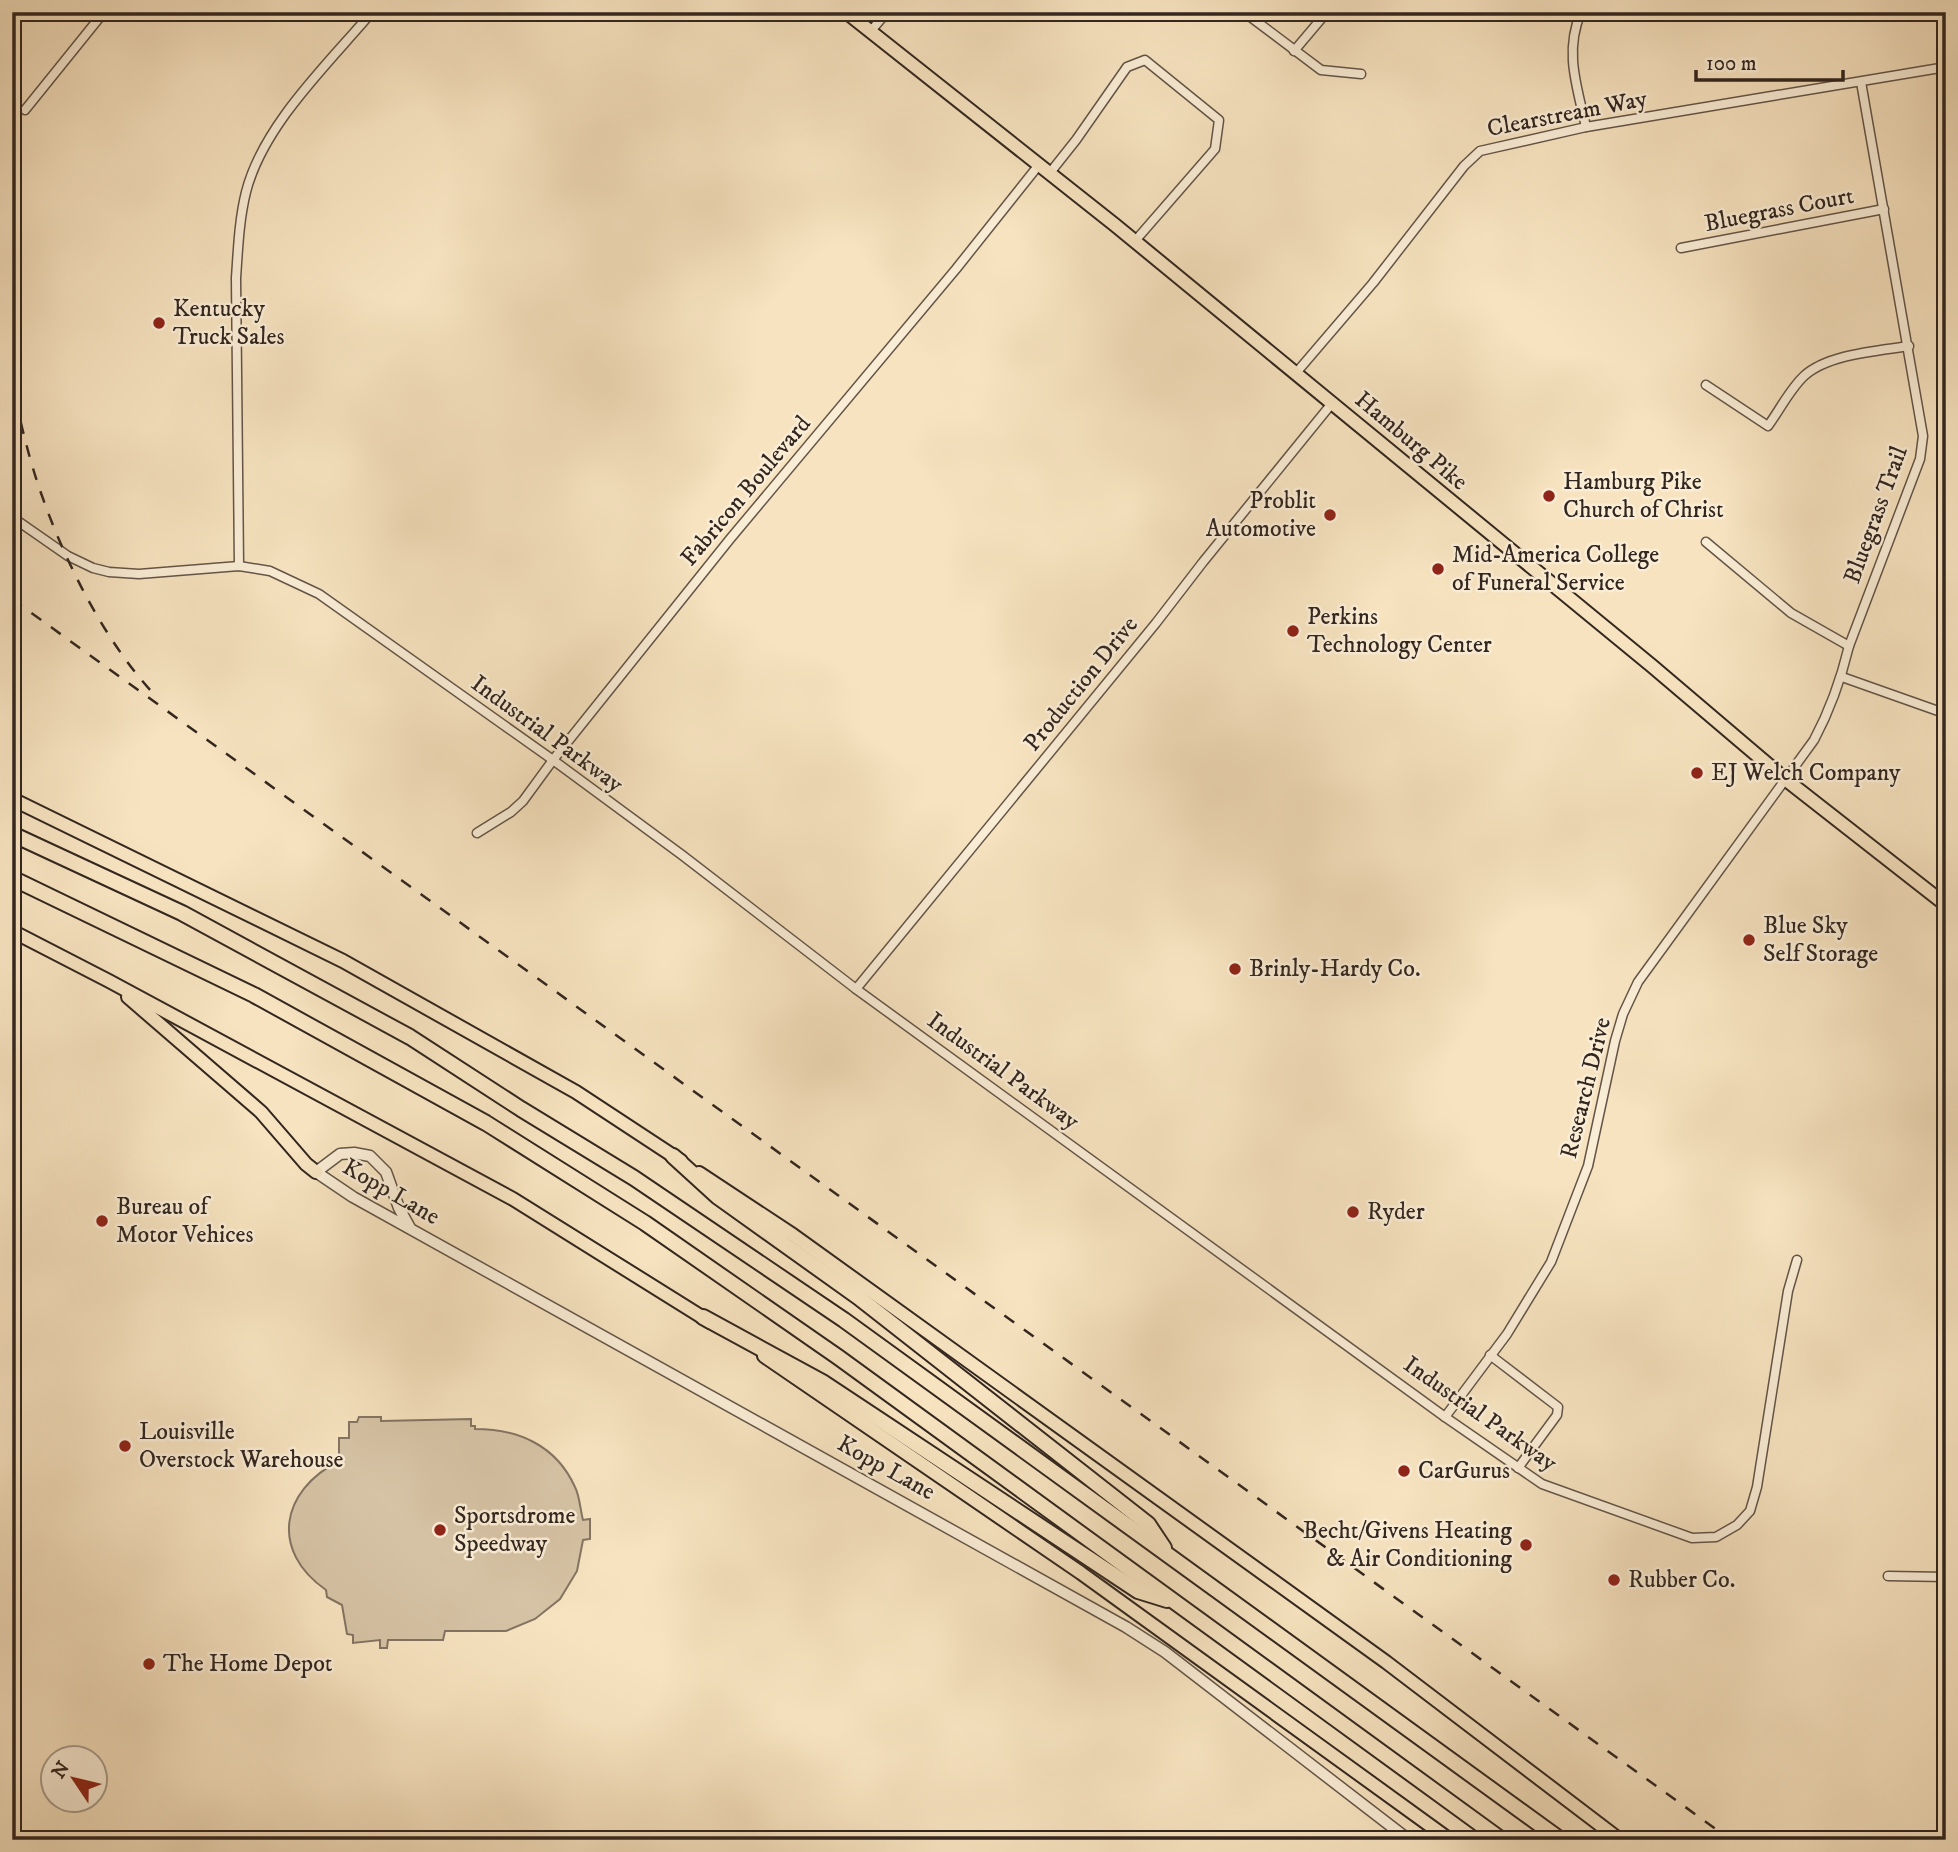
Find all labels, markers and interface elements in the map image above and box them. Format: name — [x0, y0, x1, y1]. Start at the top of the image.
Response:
scale bar — [1696, 38, 1842, 82]
text: 100 m — [1706, 51, 1757, 77]
street label: Clearstream Way — [1485, 84, 1650, 144]
street label: Bluegrass Court — [1702, 181, 1857, 239]
place label: Kentucky Truck Sales — [173, 294, 284, 352]
marker: Kentucky Truck Sales — [151, 315, 167, 331]
street label: Hamburg Pike — [1348, 385, 1474, 497]
street label: Fabricon Boulevard — [674, 410, 818, 572]
street label: Bluegrass Trail — [1837, 441, 1915, 588]
place label: Hamburg Pike Church of Christ — [1563, 467, 1724, 525]
place label: Problit Automotive — [1206, 486, 1316, 544]
marker: Hamburg Pike Church of Christ — [1541, 488, 1557, 504]
marker: Problit Automotive — [1322, 507, 1338, 523]
place label: Mid-America College of Funeral Service — [1452, 540, 1659, 598]
marker: Mid-America College of Funeral Service — [1430, 561, 1446, 577]
place label: Perkins Technology Center — [1307, 602, 1492, 660]
street label: Production Drive — [1017, 610, 1145, 758]
marker: Perkins Technology Center — [1285, 623, 1301, 639]
street label: Industrial Parkway — [465, 669, 629, 800]
place label: EJ Welch Company — [1711, 758, 1901, 788]
marker: EJ Welch Company — [1689, 765, 1705, 781]
place label: Blue Sky Self Storage — [1763, 911, 1878, 969]
marker: Blue Sky Self Storage — [1741, 932, 1757, 948]
place label: Brinly-Hardy Co. — [1249, 954, 1421, 984]
marker: Brinly-Hardy Co. — [1227, 961, 1243, 977]
street label: Industrial Parkway — [921, 1006, 1085, 1137]
street label: Research Drive — [1554, 1014, 1618, 1162]
street label: Kopp Lane — [337, 1152, 445, 1232]
place label: Bureau of Motor Vehices — [116, 1192, 254, 1250]
place label: Ryder — [1367, 1197, 1425, 1227]
marker: Ryder — [1345, 1204, 1361, 1220]
marker: Bureau of Motor Vehices — [94, 1213, 110, 1229]
street label: Industrial Parkway — [1397, 1350, 1563, 1479]
place label: Louisville Overstock Warehouse — [139, 1417, 344, 1475]
street label: Kopp Lane — [832, 1429, 940, 1507]
marker: Louisville Overstock Warehouse — [117, 1438, 133, 1454]
place label: CarGurus — [1418, 1456, 1510, 1486]
marker: CarGurus — [1396, 1463, 1412, 1479]
place label: Sportsdrome Speedway — [454, 1501, 575, 1559]
place label: Becht/Givens Heating & Air Conditioning — [1303, 1516, 1512, 1574]
marker: Sportsdrome Speedway — [432, 1522, 448, 1538]
marker: Becht/Givens Heating & Air Conditioning — [1518, 1537, 1534, 1553]
place label: Rubber Co. — [1628, 1565, 1735, 1595]
marker: Rubber Co. — [1606, 1572, 1622, 1588]
place label: The Home Depot — [163, 1649, 333, 1679]
marker: The Home Depot — [141, 1656, 157, 1672]
north arrow — [38, 1744, 108, 1814]
text: N — [47, 1757, 75, 1783]

